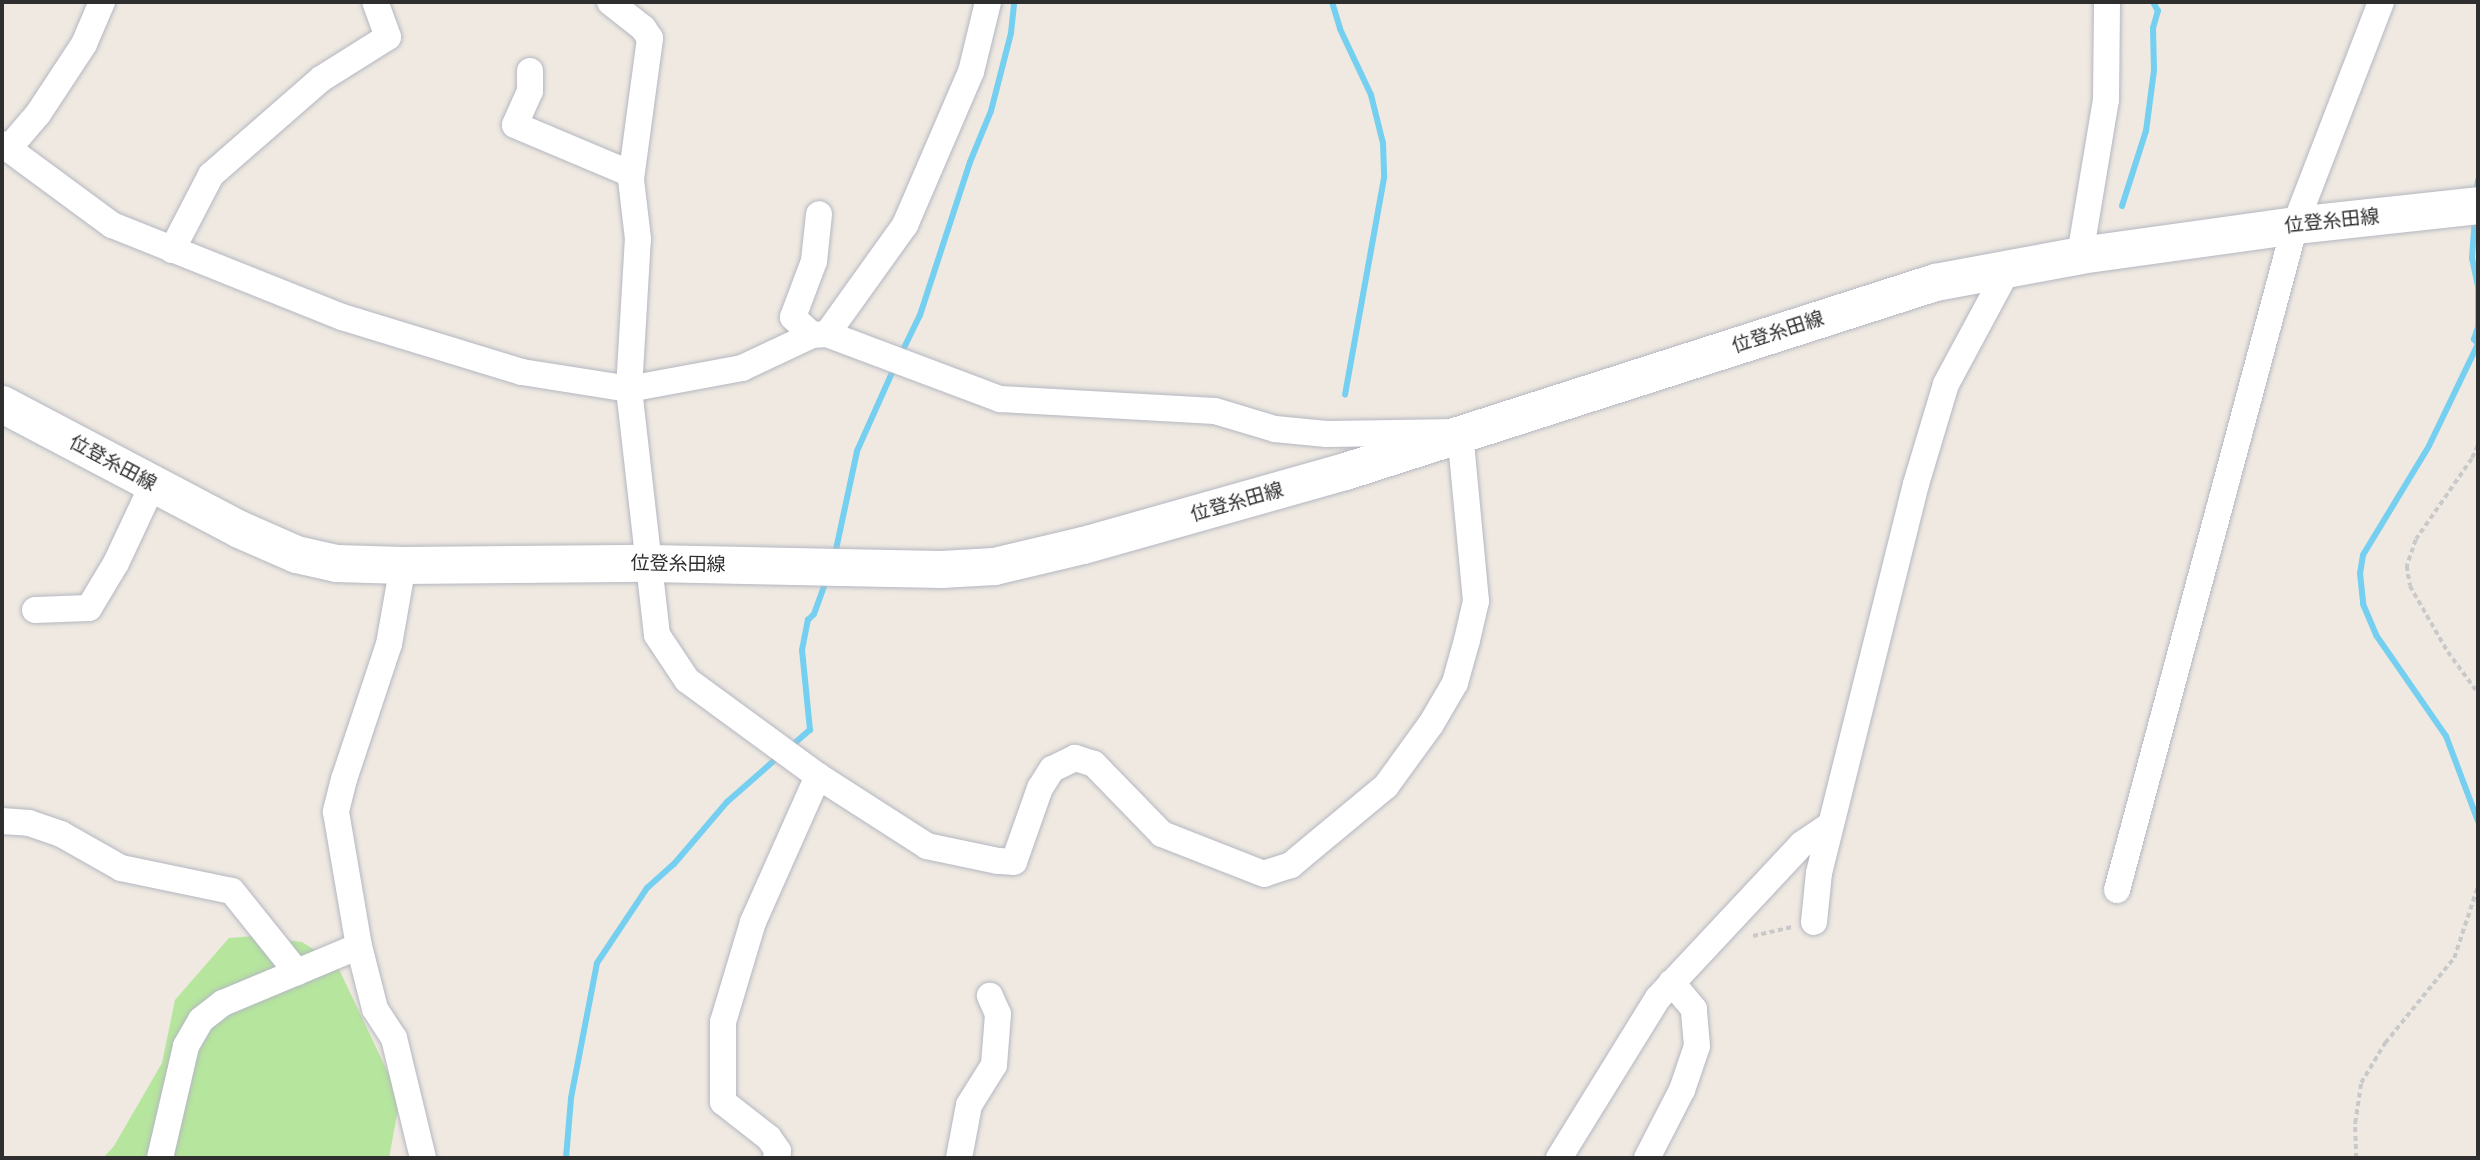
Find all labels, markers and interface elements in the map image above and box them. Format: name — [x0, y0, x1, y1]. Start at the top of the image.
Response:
street label: 位登糸田線 — [2284, 205, 2380, 237]
street label: 位登糸田線 — [1729, 306, 1827, 358]
street label: 位登糸田線 — [66, 431, 160, 495]
street label: 位登糸田線 — [1188, 478, 1286, 526]
street label: 位登糸田線 — [630, 552, 726, 576]

